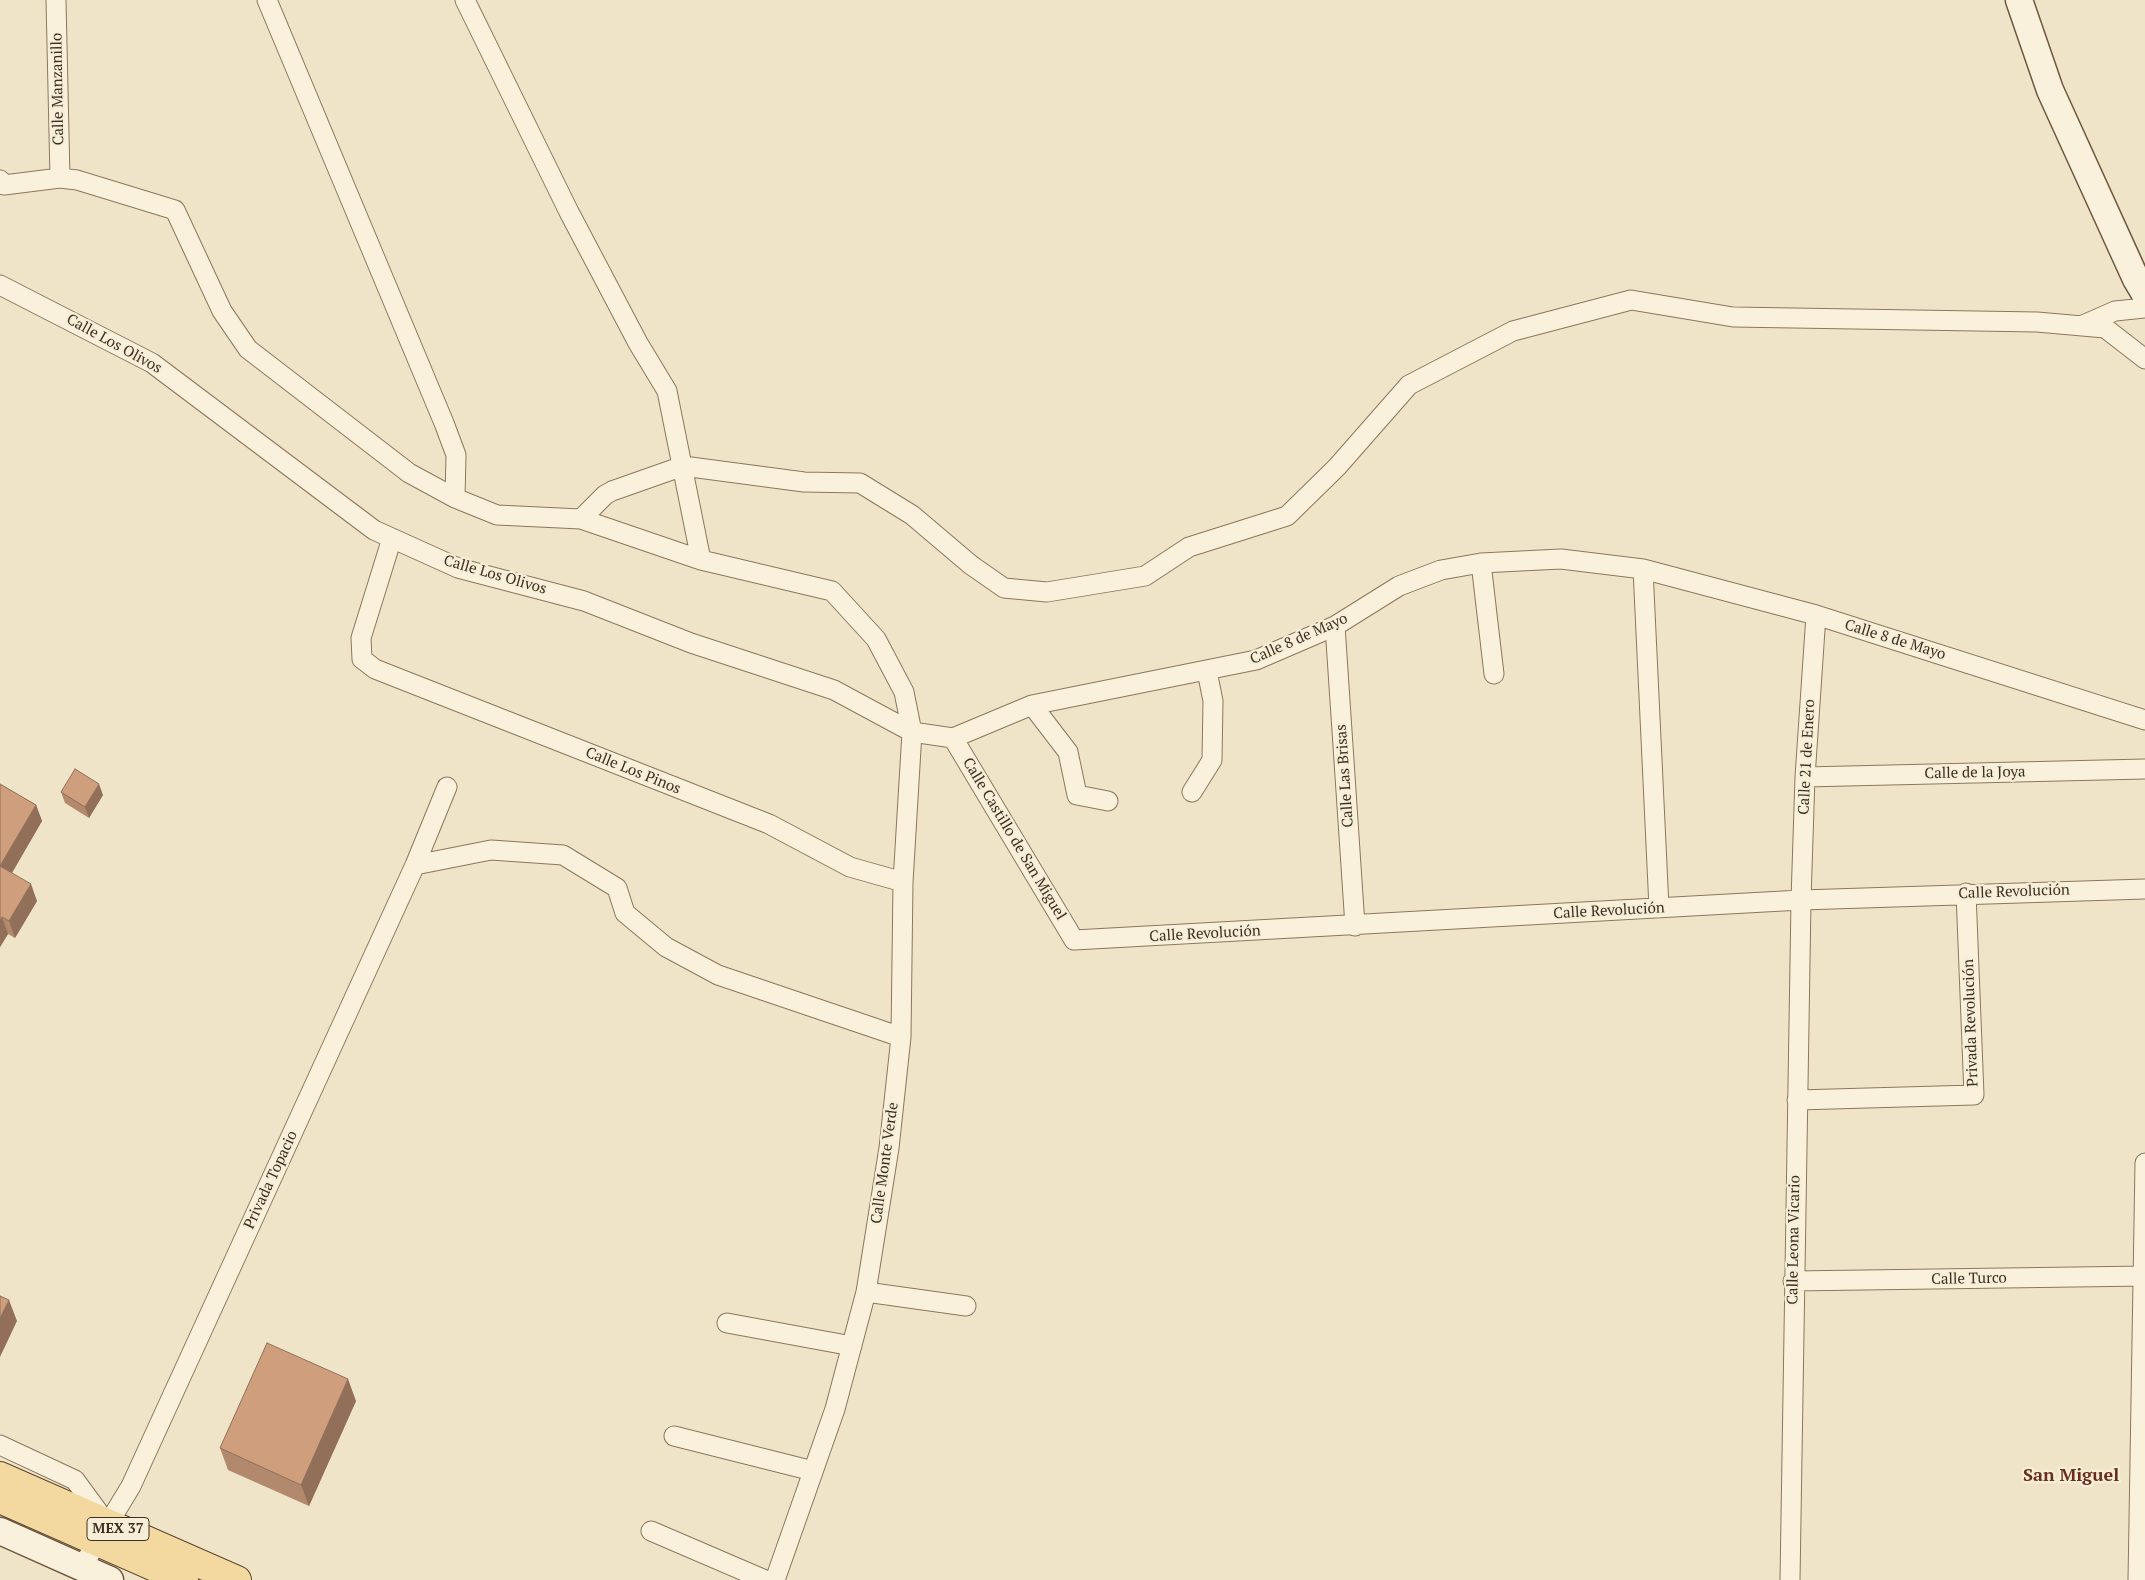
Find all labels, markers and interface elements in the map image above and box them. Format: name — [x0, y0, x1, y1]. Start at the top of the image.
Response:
street label: Calle Manzanillo — [48, 33, 68, 145]
street label: Calle Los Olivos — [63, 310, 165, 378]
street label: Calle Los Olivos — [441, 552, 549, 598]
street label: Calle 8 de Mayo — [1247, 609, 1351, 669]
street label: Calle 8 de Mayo — [1842, 616, 1948, 664]
street label: Calle 21 de Enero — [1795, 699, 1819, 815]
street label: Calle Las Brisas — [1332, 724, 1358, 828]
street label: Calle Los Pinos — [583, 744, 683, 798]
street label: Calle Castillo de San Miguel — [958, 755, 1070, 923]
street label: Calle de la Joya — [1924, 763, 2026, 783]
street label: Calle Revolución — [1958, 881, 2070, 903]
street label: Calle Revolución — [1553, 899, 1665, 923]
street label: Calle Revolución — [1149, 922, 1261, 946]
street label: Privada Revolución — [1960, 959, 1982, 1087]
street label: Calle Monte Verde — [868, 1101, 902, 1225]
street label: Privada Topacio — [240, 1128, 302, 1232]
street label: Calle Leona Vicario — [1784, 1175, 1804, 1305]
street label: Calle Turco — [1931, 1269, 2007, 1289]
district label: San Miguel — [2023, 1465, 2119, 1487]
road number: MEX 37 — [87, 1518, 149, 1540]

